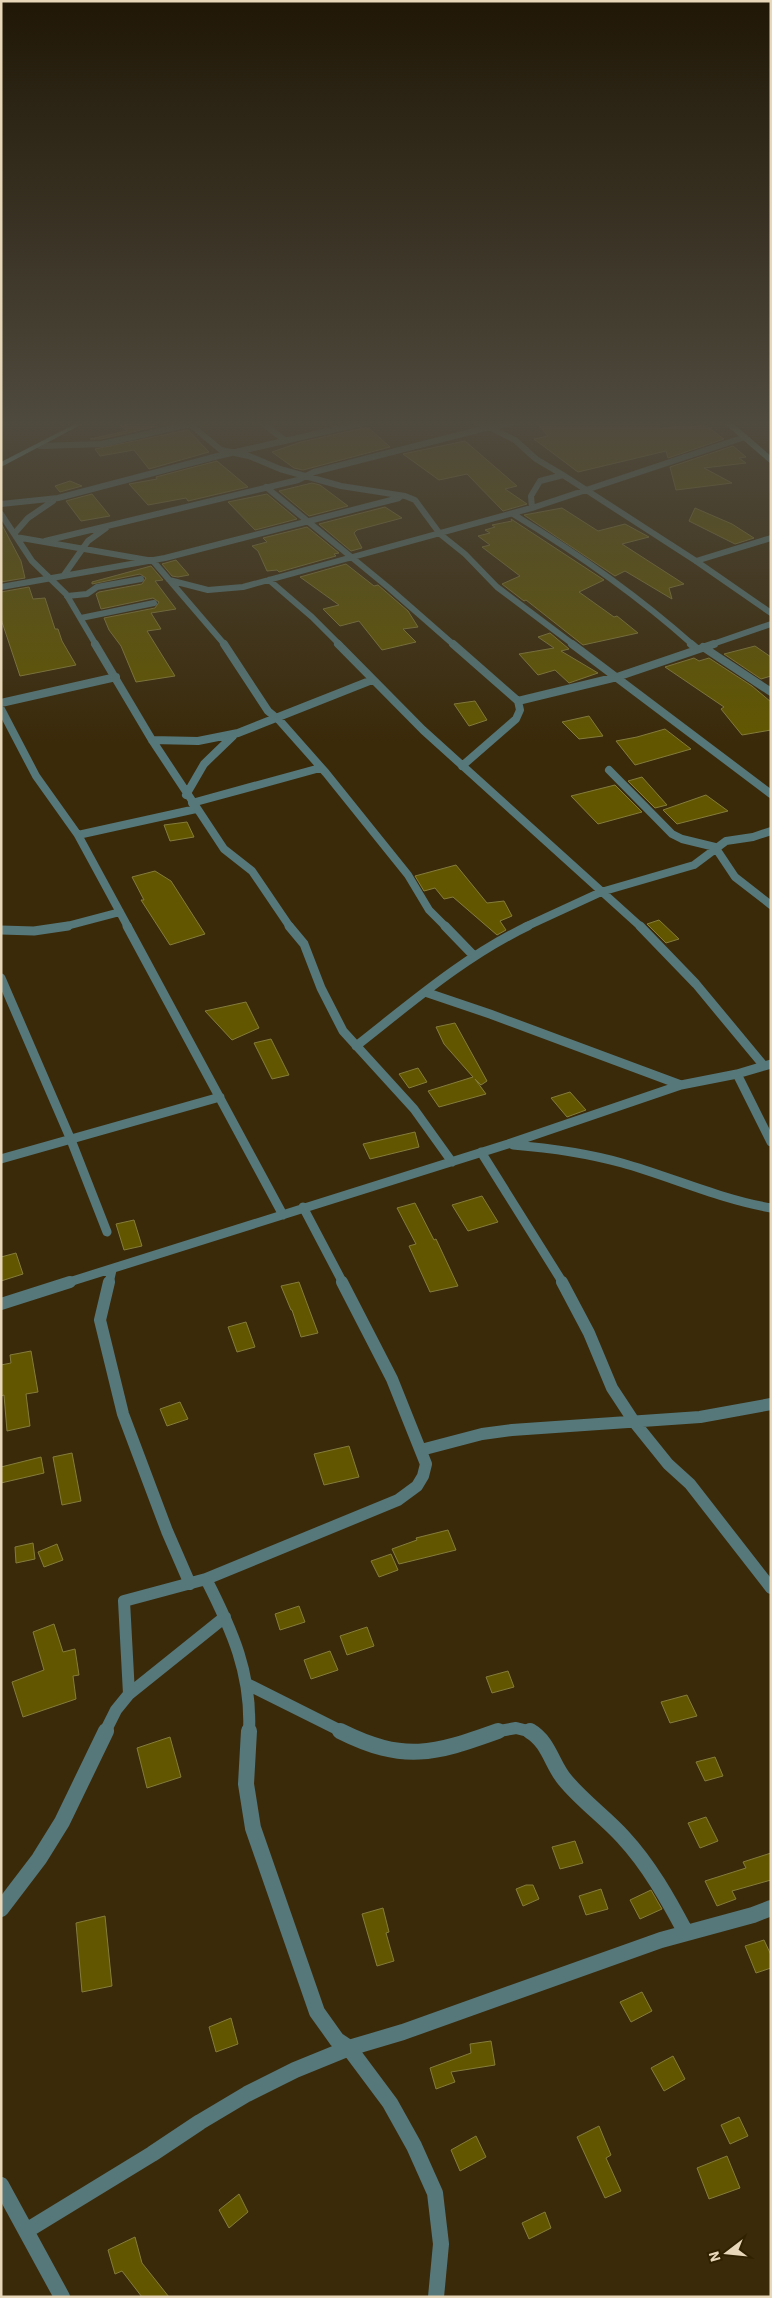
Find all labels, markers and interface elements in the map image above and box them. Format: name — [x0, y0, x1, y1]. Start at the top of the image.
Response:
north arrow — [702, 2228, 752, 2278]
text: N — [704, 2249, 725, 2264]

